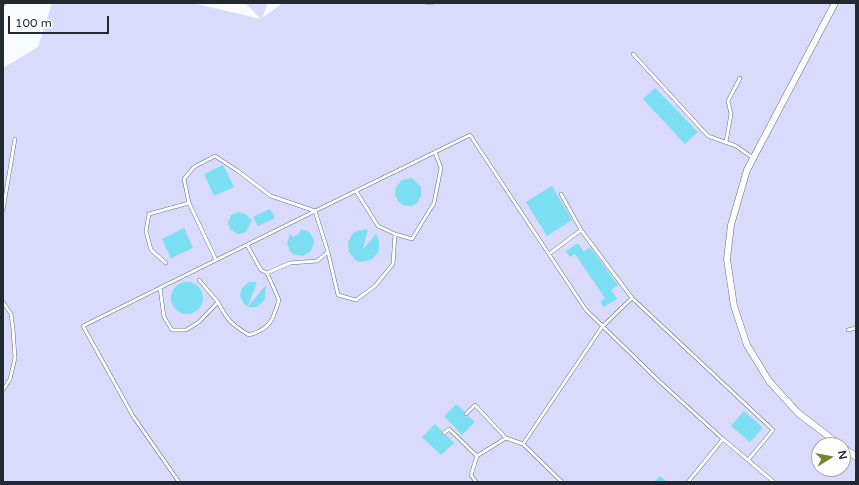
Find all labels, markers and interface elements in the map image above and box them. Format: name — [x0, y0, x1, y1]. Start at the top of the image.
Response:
scale bar — [10, 8, 111, 34]
text: 100 m — [15, 16, 52, 30]
north arrow — [811, 437, 851, 477]
text: N — [835, 449, 850, 460]

